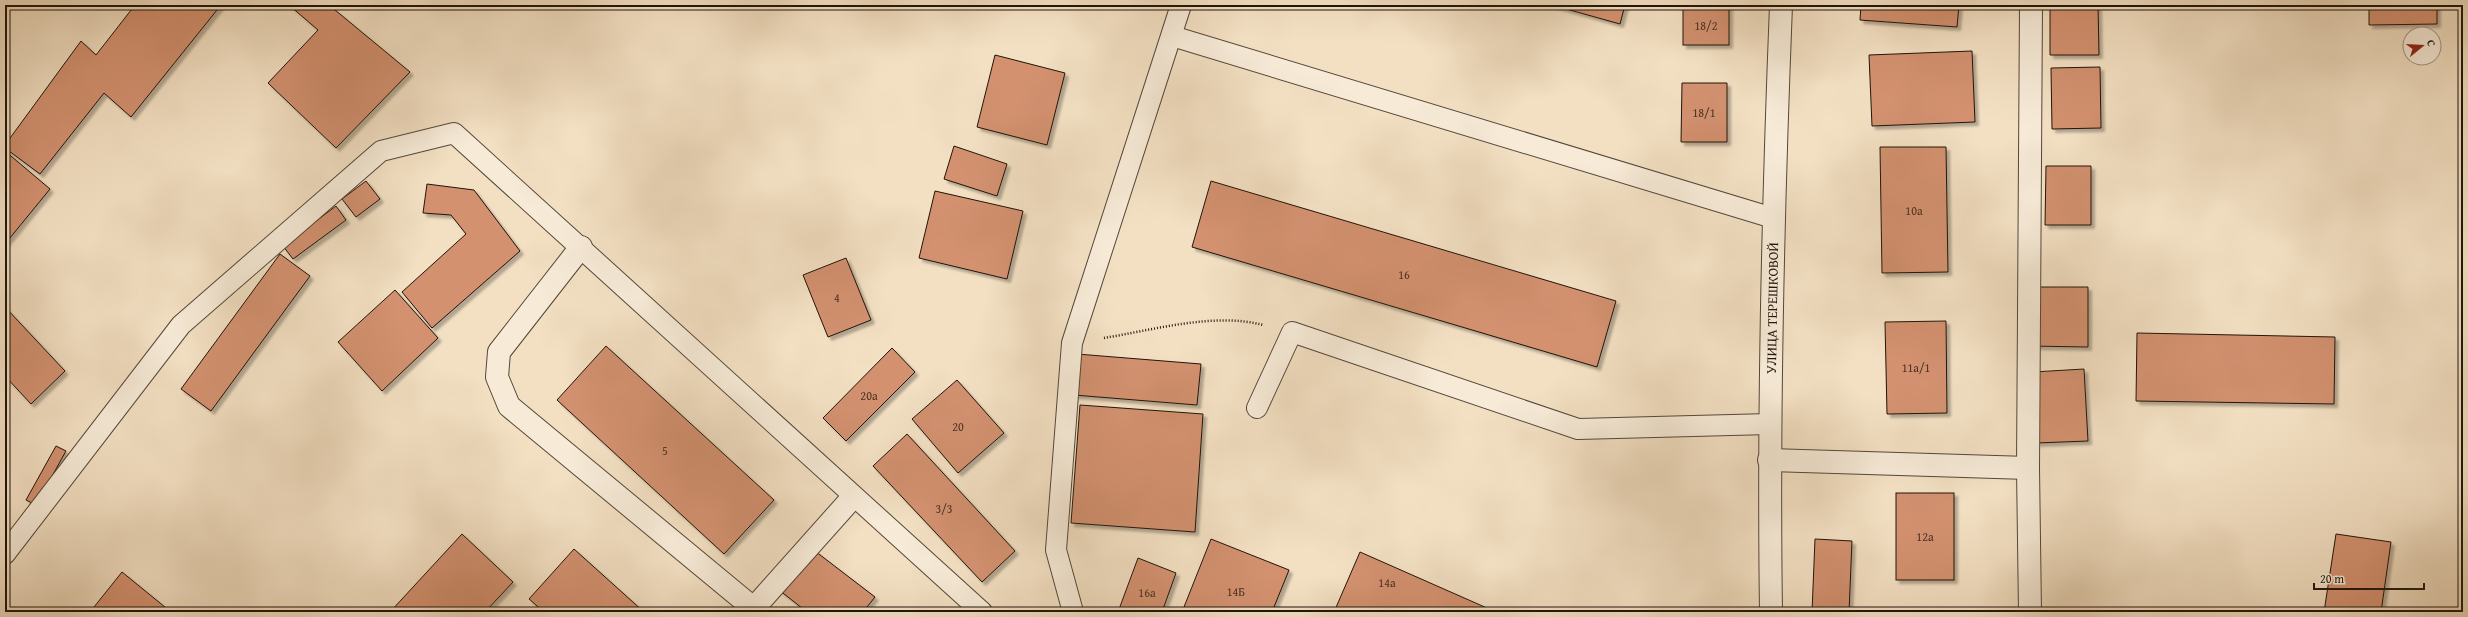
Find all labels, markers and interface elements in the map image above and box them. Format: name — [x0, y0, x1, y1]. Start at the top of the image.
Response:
house number: 18/2 — [1695, 17, 1718, 34]
north arrow — [2402, 26, 2442, 66]
text: С — [2423, 37, 2440, 48]
house number: 18/1 — [1693, 104, 1716, 121]
house number: 10а — [1905, 202, 1923, 219]
street label: УЛИЦА ТЕРЕШКОВОЙ — [1761, 242, 1783, 374]
house number: 16 — [1398, 266, 1410, 283]
house number: 4 — [834, 289, 840, 306]
house number: 11а/1 — [1902, 359, 1931, 376]
house number: 20а — [860, 387, 878, 404]
house number: 20 — [952, 418, 964, 435]
house number: 5 — [662, 442, 668, 459]
house number: 3/3 — [935, 500, 953, 517]
house number: 12а — [1916, 528, 1934, 545]
scale bar — [2314, 565, 2424, 591]
text: 20 m — [2320, 570, 2344, 587]
house number: 14а — [1378, 574, 1396, 591]
house number: 14Б — [1227, 583, 1245, 600]
house number: 16а — [1138, 584, 1156, 601]

